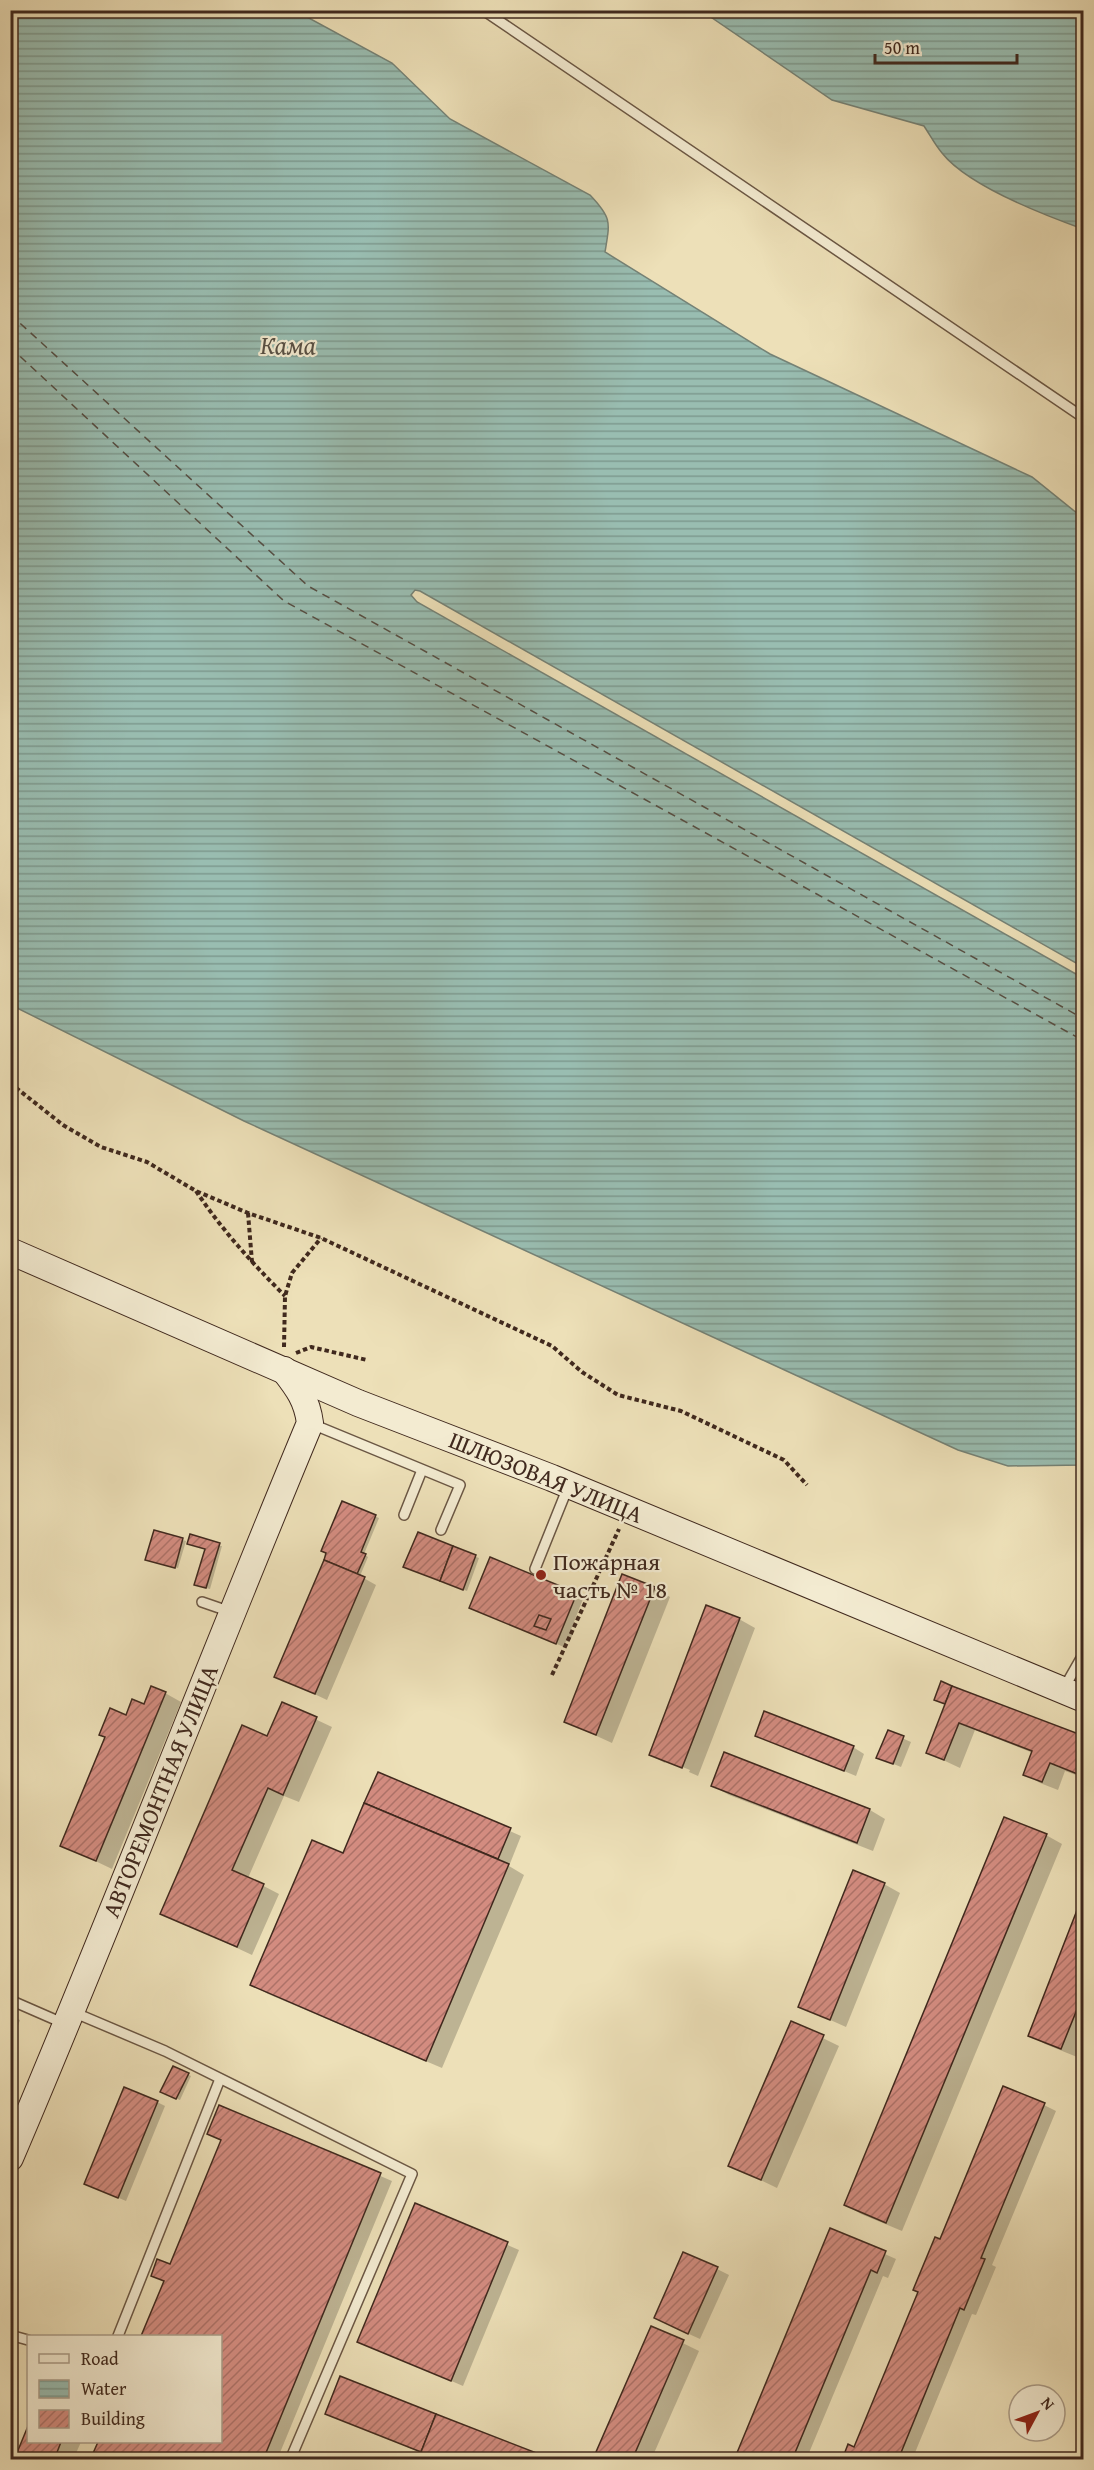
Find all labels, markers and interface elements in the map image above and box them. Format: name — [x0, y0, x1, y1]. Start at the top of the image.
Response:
scale bar — [875, 27, 1018, 65]
text: 50 m — [884, 34, 920, 61]
water label: Кама — [260, 325, 316, 364]
street label: ШЛЮЗОВАЯ УЛИЦА — [444, 1422, 649, 1532]
place label: Пожарная часть № 18 — [553, 1544, 667, 1607]
marker: Пожарная часть № 18 — [534, 1568, 548, 1582]
street label: АВТОРЕМОНТНАЯ УЛИЦА — [93, 1659, 227, 1923]
legend — [27, 2335, 222, 2443]
text: Road — [81, 2345, 119, 2372]
text: Water — [81, 2375, 127, 2402]
north arrow — [1007, 2383, 1067, 2443]
text: N — [1036, 2391, 1061, 2415]
text: Building — [81, 2405, 145, 2432]

